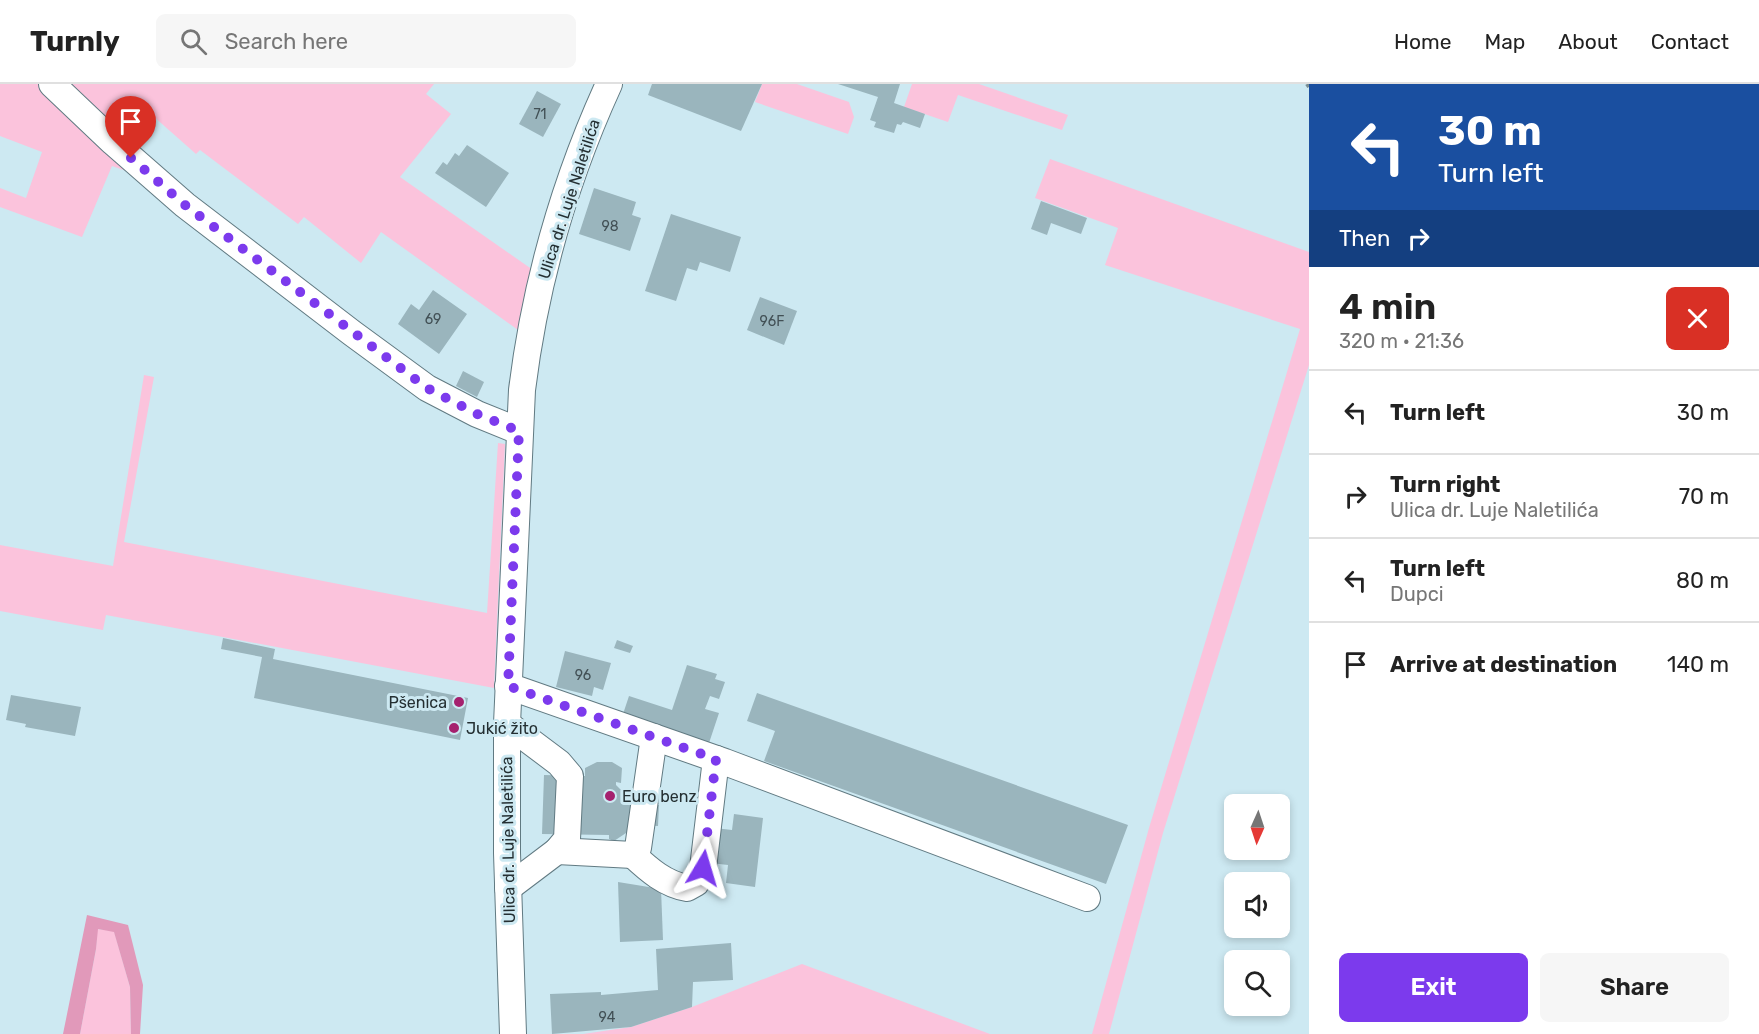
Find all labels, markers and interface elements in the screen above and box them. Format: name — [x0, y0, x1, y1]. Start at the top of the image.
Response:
search box — [156, 14, 576, 68]
text: Turnly — [30, 25, 120, 58]
icon: search — [177, 25, 210, 58]
text: Search here — [225, 28, 348, 55]
text: Home — [1394, 29, 1451, 54]
text: Map — [1484, 29, 1525, 54]
text: About — [1558, 29, 1618, 54]
text: Contact — [1651, 29, 1729, 54]
pin — [105, 96, 156, 158]
icon: arrive — [114, 105, 147, 138]
house number: 71 — [533, 106, 547, 123]
text: 30 m — [1438, 106, 1542, 156]
icon: left — [1339, 108, 1417, 186]
street label: Ulica dr. Luje Naletilića — [534, 117, 604, 281]
text: Turn left — [1438, 157, 1543, 189]
house number: 98 — [601, 218, 619, 235]
icon: right — [1402, 222, 1435, 255]
text: Then — [1339, 225, 1390, 252]
text: 4 min — [1339, 285, 1436, 328]
button: close — [1666, 287, 1729, 350]
house number: 69 — [425, 311, 441, 328]
house number: 96F — [760, 313, 784, 330]
text: 320 m · 21:36 — [1339, 329, 1464, 353]
icon: left — [1339, 396, 1372, 429]
text: Turn left — [1390, 399, 1485, 426]
text: 30 m — [1677, 399, 1729, 426]
text: Turn right — [1390, 471, 1500, 498]
icon: right — [1339, 480, 1372, 513]
text: 70 m — [1679, 483, 1729, 510]
text: Ulica dr. Luje Naletilića — [1390, 498, 1599, 522]
text: Turn left — [1390, 555, 1485, 582]
icon: left — [1339, 564, 1372, 597]
text: 80 m — [1676, 567, 1729, 594]
text: Dupci — [1390, 582, 1444, 606]
icon: arrive — [1339, 648, 1372, 681]
text: Arrive at destination — [1390, 651, 1617, 678]
text: 140 m — [1667, 651, 1729, 678]
house number: 96 — [575, 667, 591, 684]
place label: Pšenica — [388, 693, 447, 712]
marker: Pšenica — [452, 695, 466, 709]
place label: Jukić žito — [466, 719, 538, 738]
marker: Jukić žito — [447, 721, 461, 735]
street label: Ulica dr. Luje Naletilića — [497, 756, 519, 924]
place label: Euro benz — [622, 787, 697, 806]
marker: Euro benz — [603, 789, 617, 803]
north arrow — [1224, 794, 1290, 860]
map controls — [1224, 794, 1290, 1016]
position arrow — [671, 836, 735, 900]
button: sound — [1224, 872, 1290, 938]
button: search — [1224, 950, 1290, 1016]
button: Exit — [1339, 953, 1528, 1022]
button: Share — [1540, 953, 1729, 1022]
house number: 94 — [599, 1009, 616, 1026]

